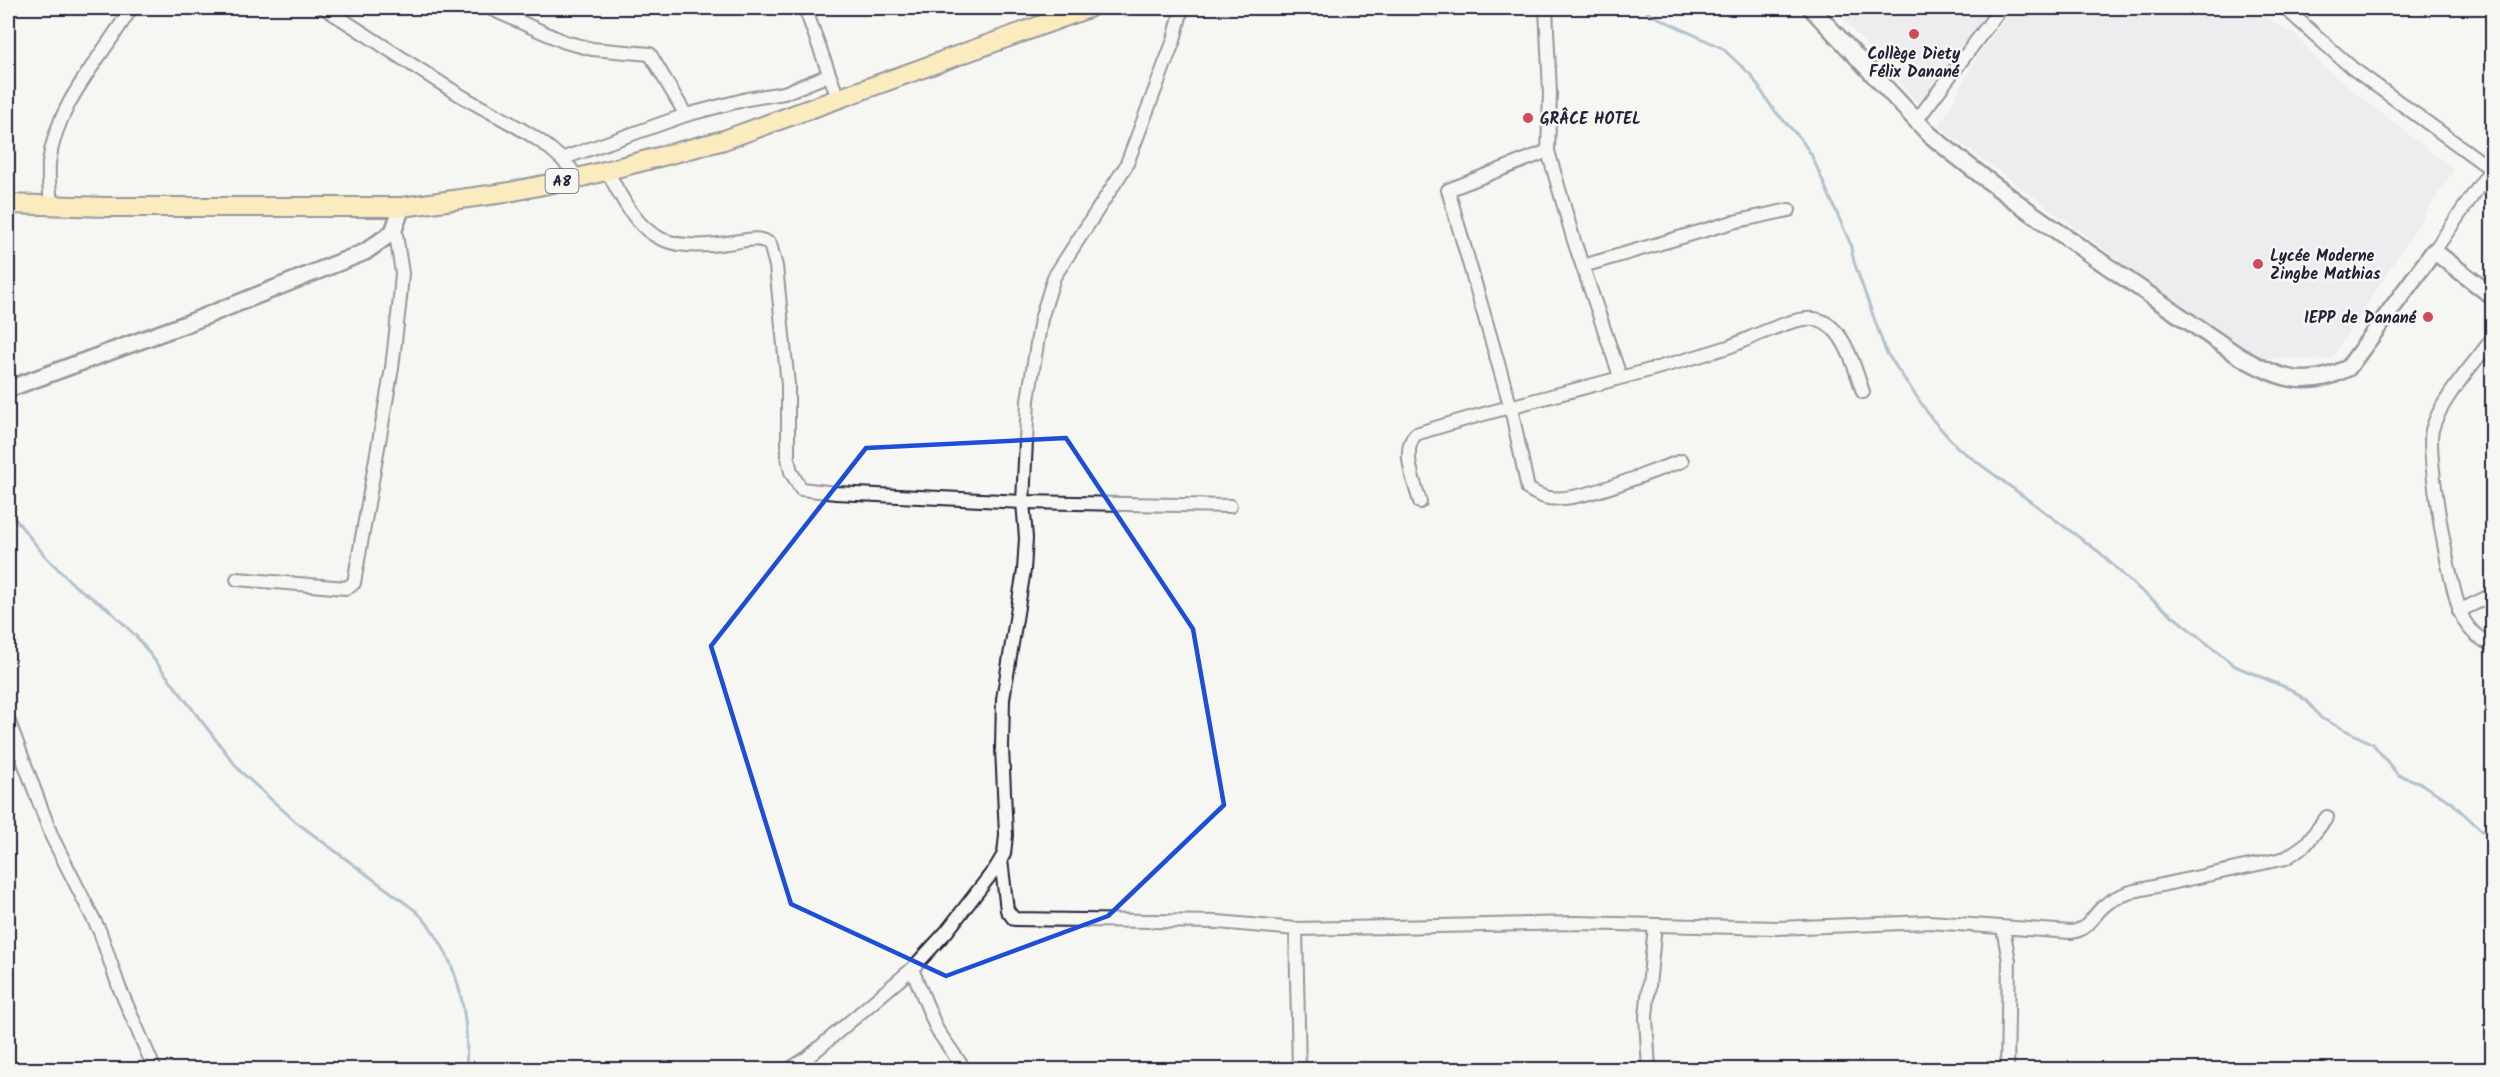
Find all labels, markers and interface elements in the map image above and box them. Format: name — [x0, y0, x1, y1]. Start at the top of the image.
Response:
marker: Collège Diety Félix Danané — [1907, 27, 1921, 41]
place label: Collège Diety Félix Danané — [1868, 42, 1961, 85]
place label: GRÂCE HOTEL — [1540, 107, 1641, 132]
marker: GRÂCE HOTEL — [1521, 111, 1535, 125]
road number: A8 — [546, 169, 578, 193]
place label: Lycée Moderne Zingbe Mathias — [2270, 244, 2381, 287]
marker: Lycée Moderne Zingbe Mathias — [2251, 257, 2265, 271]
place label: IEPP de Danané — [2304, 306, 2417, 331]
marker: IEPP de Danané — [2421, 310, 2435, 324]

